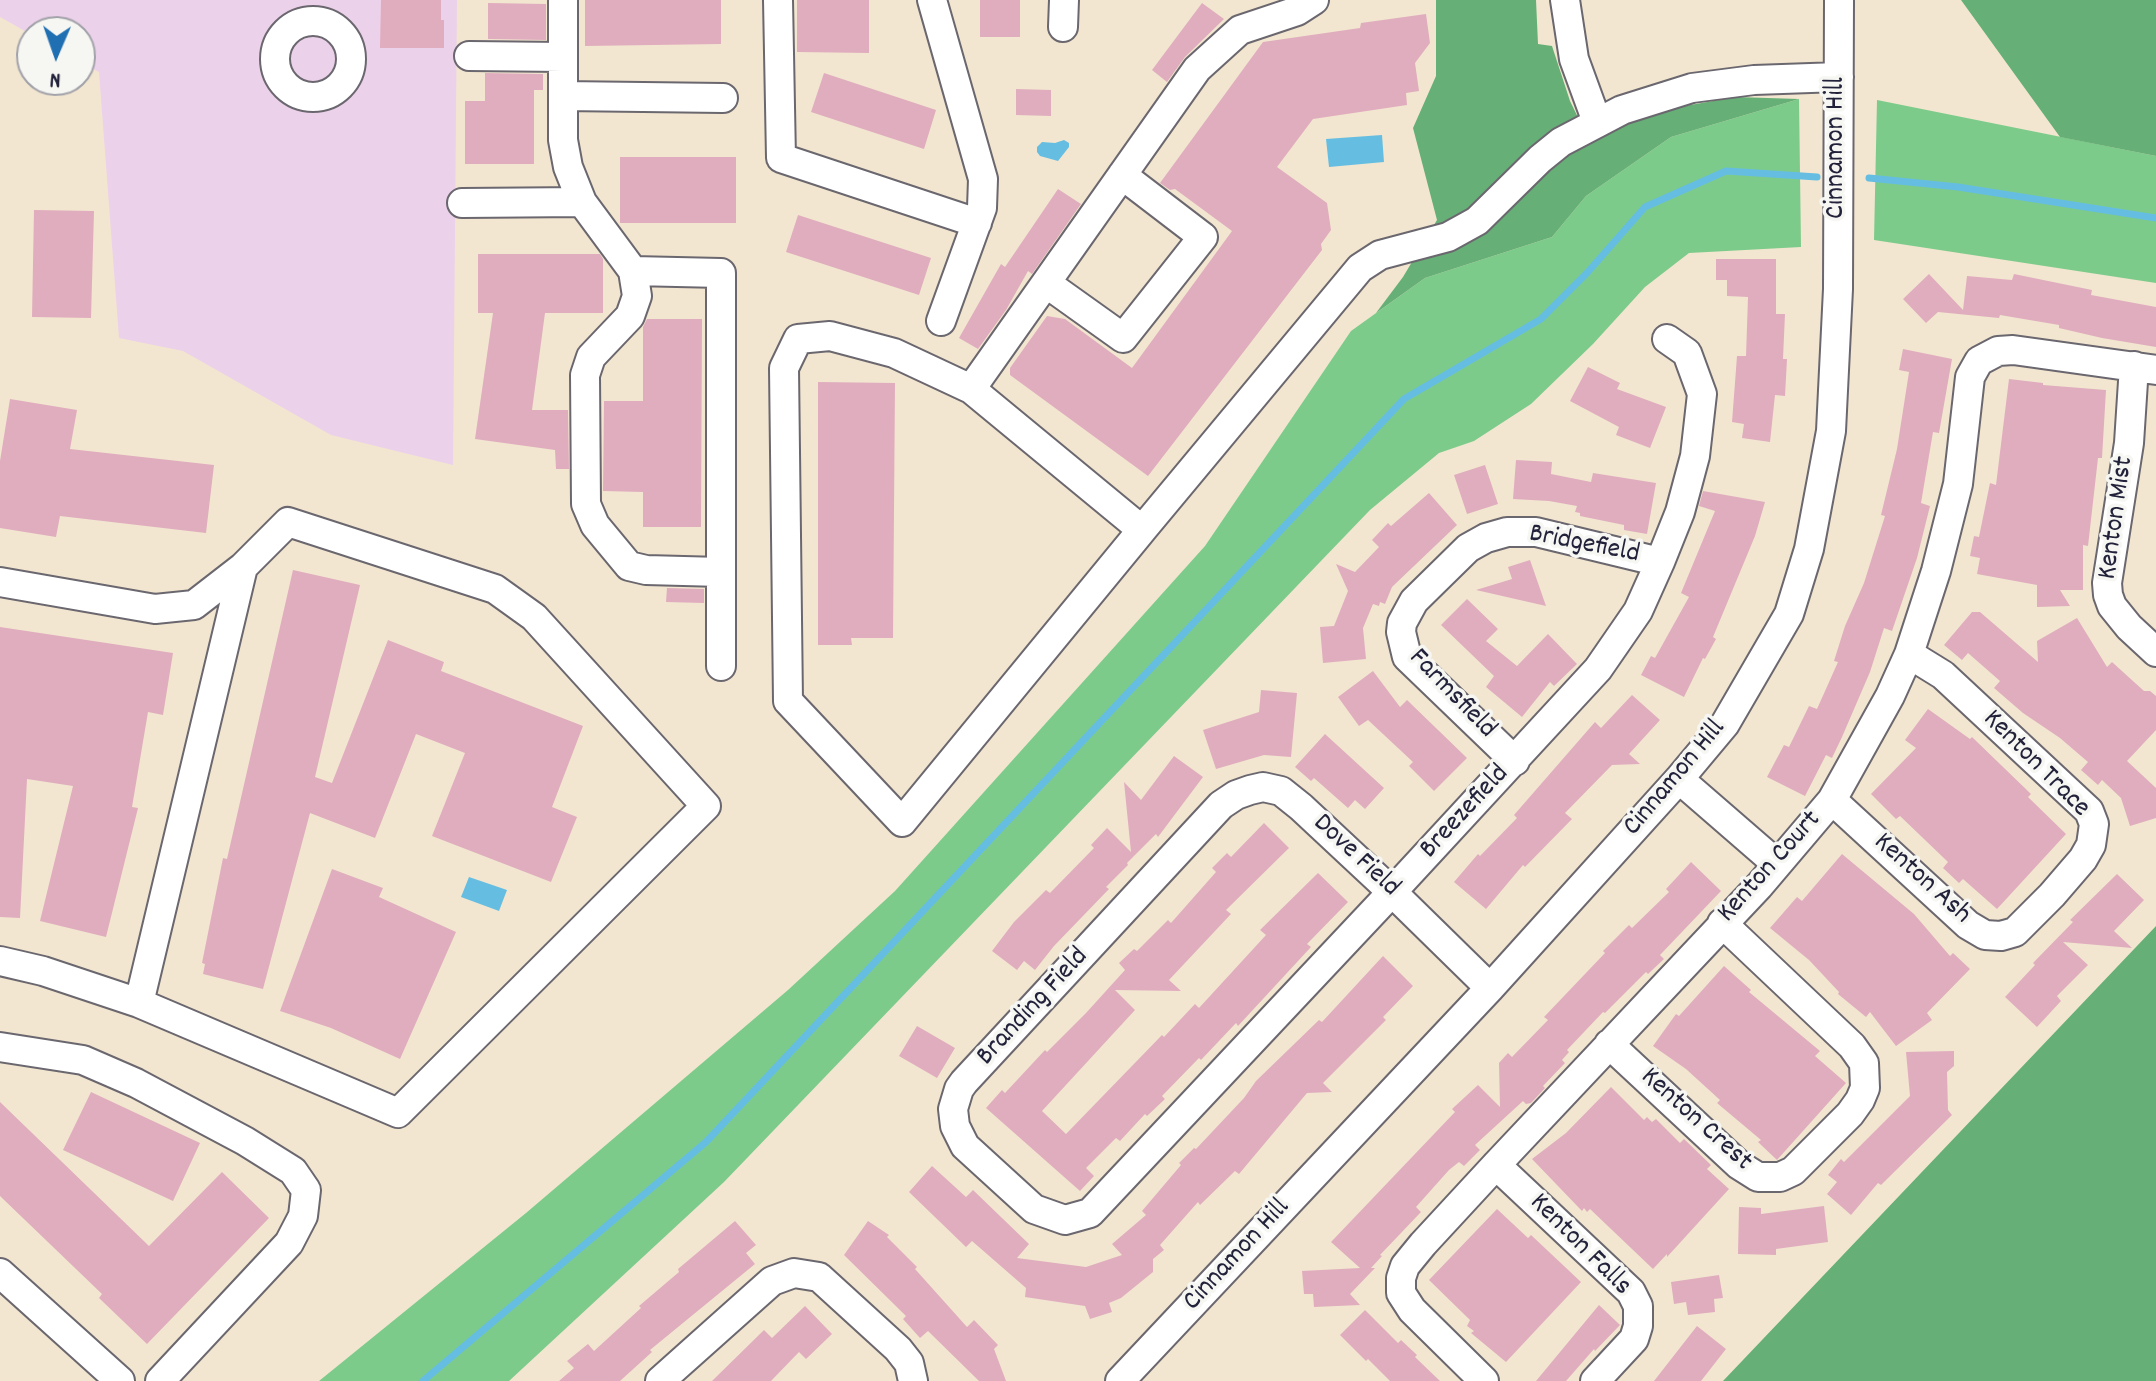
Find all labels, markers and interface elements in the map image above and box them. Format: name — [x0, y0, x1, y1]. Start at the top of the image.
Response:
north arrow — [16, 16, 96, 96]
text: N — [49, 63, 61, 94]
street label: Cinnamon Hill — [1821, 77, 1855, 219]
street label: Kenton Mist — [2093, 454, 2143, 582]
street label: Bridgefield — [1526, 519, 1642, 573]
street label: Farmsfield — [1400, 643, 1502, 747]
street label: Kenton Trace — [1974, 704, 2096, 826]
street label: Cinnamon Hill — [1618, 714, 1734, 844]
street label: Breezefield — [1414, 759, 1518, 867]
street label: Kenton Court — [1712, 805, 1830, 931]
street label: Dove Field — [1304, 808, 1406, 906]
street label: Kenton Ash — [1865, 827, 1977, 933]
street label: Branding Field — [971, 942, 1097, 1074]
street label: Kenton Crest — [1632, 1062, 1758, 1180]
street label: Kenton Falls — [1521, 1188, 1637, 1304]
street label: Cinnamon Hill — [1177, 1193, 1299, 1319]

